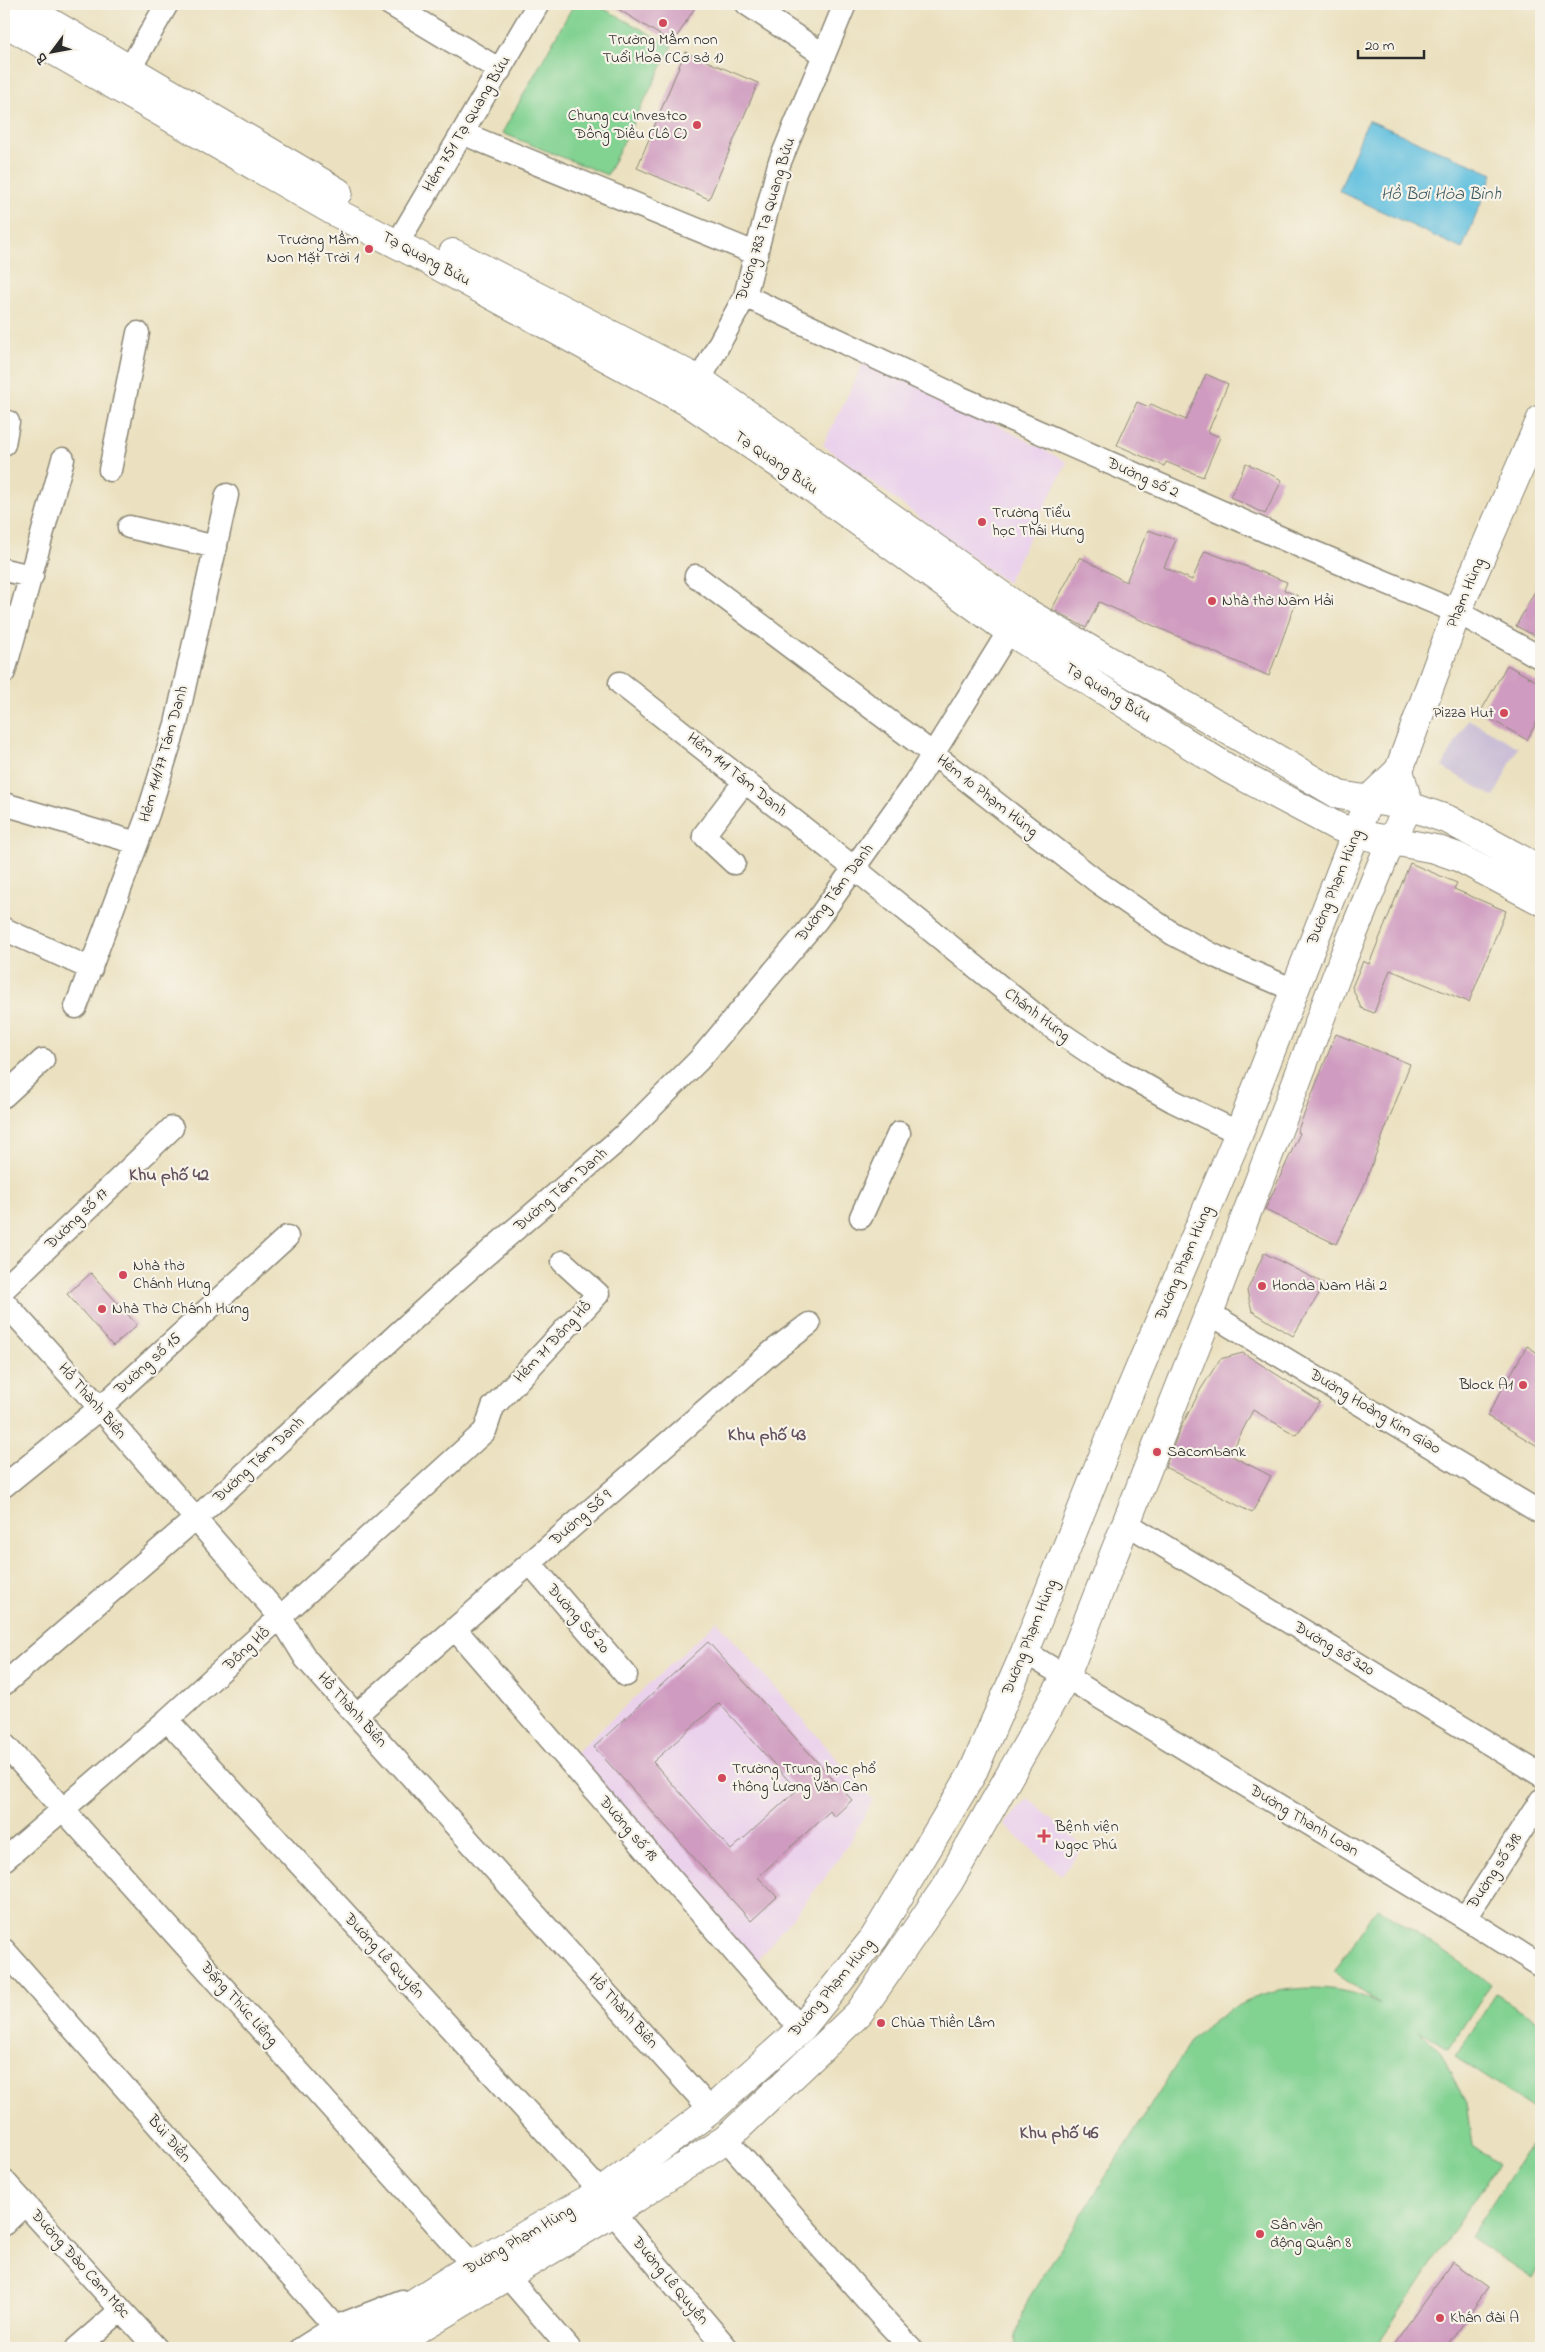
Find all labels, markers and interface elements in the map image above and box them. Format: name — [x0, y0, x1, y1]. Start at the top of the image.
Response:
marker: Trường Mầm non Tuổi Hoa (Cơ sở 1) — [657, 17, 669, 29]
north arrow — [28, 28, 78, 78]
place label: Trường Mầm non Tuổi Hoa (Cơ sở 1) — [603, 28, 724, 70]
scale bar — [1358, 28, 1424, 60]
text: 20 m — [1365, 35, 1395, 57]
text: B — [31, 48, 54, 69]
street label: Hẻm 751 Tạ Quang Bửu — [417, 51, 517, 197]
place label: Chung cư Investco Đồng Diều (Lô C) — [568, 104, 687, 146]
marker: Chung cư Investco Đồng Diều (Lô C) — [691, 119, 703, 131]
street label: Đường 783 Tạ Quang Bửu — [729, 135, 802, 304]
water label: Hồ Bơi Hòa Bình — [1381, 182, 1502, 208]
street label: Tạ Quang Bửu — [377, 225, 475, 293]
place label: Trường Mầm Non Mặt Trời 1 — [266, 228, 359, 270]
marker: Trường Mầm Non Mặt Trời 1 — [363, 243, 375, 255]
street label: Tạ Quang Bửu — [729, 425, 823, 501]
street label: Đường số 2 — [1102, 451, 1183, 505]
place label: Trường Tiểu học Thái Hưng — [992, 501, 1084, 543]
marker: Trường Tiểu học Thái Hưng — [976, 516, 988, 528]
street label: Phạm Hùng — [1440, 554, 1492, 632]
place label: Nhà thờ Nam Hải — [1222, 589, 1334, 613]
marker: Nhà thờ Nam Hải — [1206, 595, 1218, 607]
street label: Tạ Quang Bửu — [1060, 657, 1156, 729]
street label: Hẻm 141/77 Tám Danh — [133, 683, 195, 825]
place label: Pizza Hut — [1433, 701, 1495, 725]
marker: Pizza Hut — [1498, 707, 1510, 719]
street label: Hẻm 141 Tám Danh — [682, 727, 792, 823]
street label: Hẻm 10 Phạm Hùng — [931, 749, 1043, 843]
street label: Đường Phạm Hùng — [1301, 826, 1369, 949]
street label: Đường Tám Danh — [789, 839, 880, 948]
street label: Chánh Hưng — [999, 982, 1075, 1048]
street label: Đường Tám Danh — [508, 1142, 613, 1238]
district label: Khu phố 42 — [129, 1163, 209, 1189]
street label: Đường số 17 — [39, 1182, 115, 1256]
street label: Đường Phạm Hùng — [1149, 1202, 1219, 1325]
place label: Nhà thờ Chánh Hưng — [133, 1254, 210, 1296]
marker: Nhà thờ Chánh Hưng — [117, 1269, 129, 1281]
place label: Honda Nam Hải 2 — [1272, 1274, 1387, 1298]
marker: Honda Nam Hải 2 — [1256, 1280, 1268, 1292]
street label: Hẻm 71 Đông Hồ — [508, 1295, 598, 1389]
place label: Nhà Thờ Chánh Hưng — [112, 1297, 249, 1321]
marker: Nhà Thờ Chánh Hưng — [96, 1303, 108, 1315]
street label: Đường số 15 — [108, 1327, 187, 1401]
street label: Hồ Thành Biên — [52, 1357, 132, 1445]
street label: Đường Hoàng Kim Giao — [1304, 1363, 1445, 1461]
place label: Block A1 — [1458, 1373, 1513, 1397]
marker: Block A1 — [1517, 1379, 1529, 1391]
street label: Đường Tám Danh — [207, 1411, 310, 1510]
district label: Khu phố 43 — [728, 1423, 807, 1449]
place label: Sacombank — [1167, 1440, 1247, 1464]
marker: Sacombank — [1151, 1446, 1163, 1458]
street label: Đường Số 9 — [544, 1484, 618, 1553]
street label: Đường Phạm Hùng — [996, 1576, 1064, 1699]
street label: Đường Số 20 — [540, 1578, 615, 1659]
street label: Đường số 320 — [1288, 1615, 1379, 1683]
street label: Đông Hồ — [217, 1621, 276, 1678]
street label: Hồ Thành Biên — [311, 1667, 393, 1753]
place label: Trường Trung học phổ thông Lương Văn Can — [732, 1757, 876, 1799]
marker: Trường Trung học phổ thông Lương Văn Can — [716, 1772, 728, 1784]
street label: Đường Thanh Loan — [1244, 1778, 1363, 1863]
street label: Đường số 18 — [592, 1790, 663, 1867]
place label: Bệnh viện Ngọc Phú — [1054, 1815, 1119, 1857]
street label: Đường số 318 — [1461, 1828, 1529, 1915]
marker: Bệnh viện Ngọc Phú — [1037, 1829, 1051, 1843]
street label: Đường Lê Quyên — [337, 1907, 430, 2004]
street label: Đường Phạm Hùng — [783, 1933, 881, 2043]
street label: Đặng Thúc Liêng — [194, 1955, 284, 2052]
street label: Hồ Thành Biên — [582, 1968, 664, 2054]
place label: Chùa Thiền Lâm — [891, 2011, 995, 2035]
marker: Chùa Thiền Lâm — [875, 2017, 887, 2029]
street label: Bùi Điền — [141, 2109, 197, 2168]
district label: Khu phố 46 — [1019, 2121, 1099, 2147]
street label: Đường Phạm Hùng — [459, 2199, 578, 2282]
street label: Đường Đào Cam Mộc — [24, 2204, 136, 2324]
place label: Sân vận động Quận 8 — [1270, 2213, 1351, 2255]
marker: Sân vận động Quận 8 — [1254, 2228, 1266, 2240]
street label: Đường Lê Quyên — [625, 2231, 714, 2331]
place label: Khán đài A — [1450, 2306, 1519, 2330]
marker: Khán đài A — [1434, 2312, 1446, 2324]

